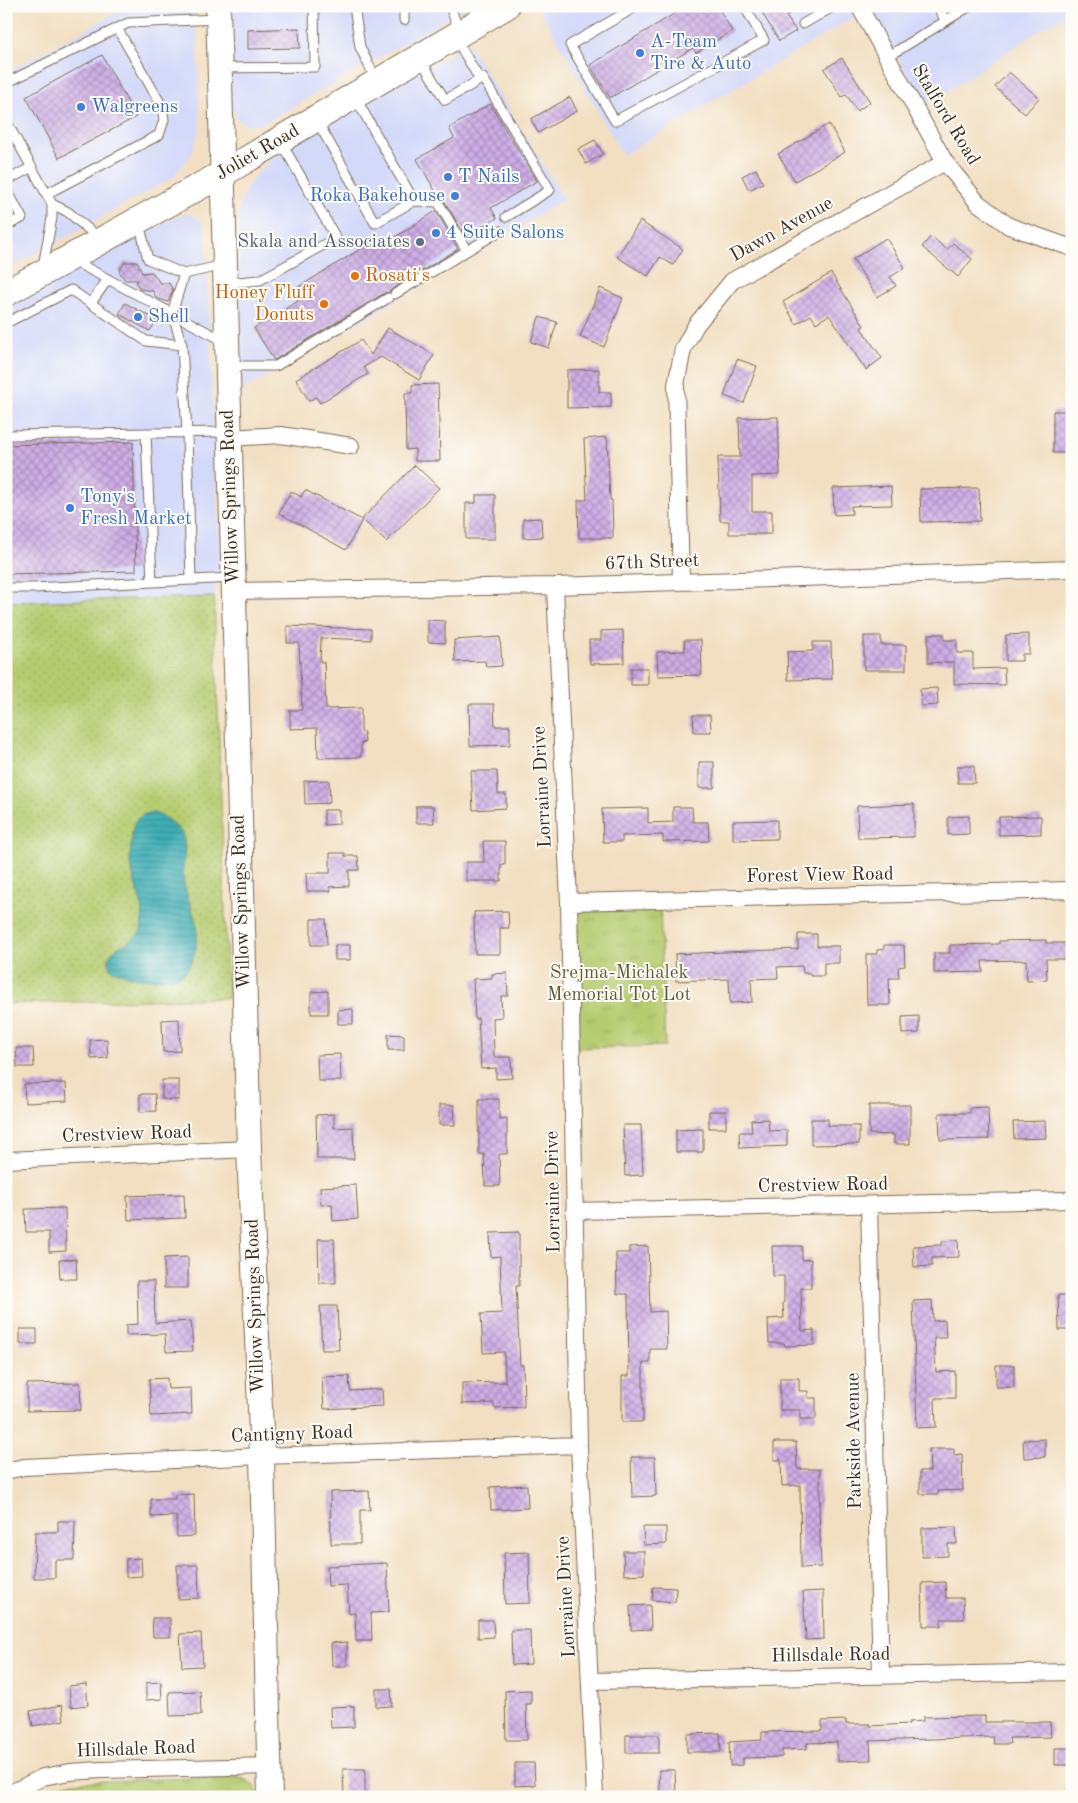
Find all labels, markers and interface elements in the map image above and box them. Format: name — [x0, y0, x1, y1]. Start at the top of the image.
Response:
place label: A-Team Tire & Auto — [650, 33, 752, 74]
marker: A-Team Tire & Auto — [634, 47, 646, 59]
street label: Stalford Road — [907, 61, 983, 169]
place label: Walgreens — [91, 98, 178, 117]
marker: Walgreens — [75, 101, 87, 113]
street label: Joliet Road — [213, 121, 303, 184]
place label: T Nails — [458, 168, 519, 187]
marker: T Nails — [442, 171, 454, 183]
place label: Roka Bakehouse — [309, 187, 445, 206]
marker: Roka Bakehouse — [449, 190, 461, 202]
street label: Dawn Avenue — [727, 194, 837, 266]
place label: 4 Suite Salons — [446, 224, 564, 243]
marker: 4 Suite Salons — [430, 227, 442, 239]
place label: Skala and Associates — [237, 233, 410, 252]
marker: Skala and Associates — [414, 236, 426, 248]
place label: Rosati's — [365, 267, 430, 286]
marker: Rosati's — [349, 270, 361, 282]
place label: Honey Fluff Donuts — [215, 284, 315, 325]
marker: Honey Fluff Donuts — [318, 298, 330, 310]
place label: Shell — [148, 308, 189, 327]
marker: Shell — [132, 311, 144, 323]
street label: Willow Springs Road — [218, 409, 244, 585]
place label: Tony's Fresh Market — [80, 488, 192, 529]
marker: Tony's Fresh Market — [64, 502, 76, 514]
street label: 67th Street — [604, 552, 700, 574]
street label: Lorraine Drive — [530, 725, 556, 849]
street label: Willow Springs Road — [229, 814, 255, 990]
street label: Forest View Road — [746, 865, 894, 887]
park label: Srejma-Michalek Memorial Tot Lot — [547, 964, 691, 1005]
street label: Crestview Road — [61, 1123, 193, 1147]
street label: Lorraine Drive — [543, 1131, 565, 1253]
street label: Crestview Road — [758, 1175, 888, 1197]
street label: Willow Springs Road — [243, 1218, 269, 1394]
street label: Parkside Avenue — [844, 1372, 866, 1510]
street label: Cantigny Road — [231, 1423, 354, 1447]
street label: Lorraine Drive — [554, 1535, 580, 1659]
street label: Hillsdale Road — [771, 1645, 891, 1667]
street label: Hillsdale Road — [76, 1738, 196, 1762]

